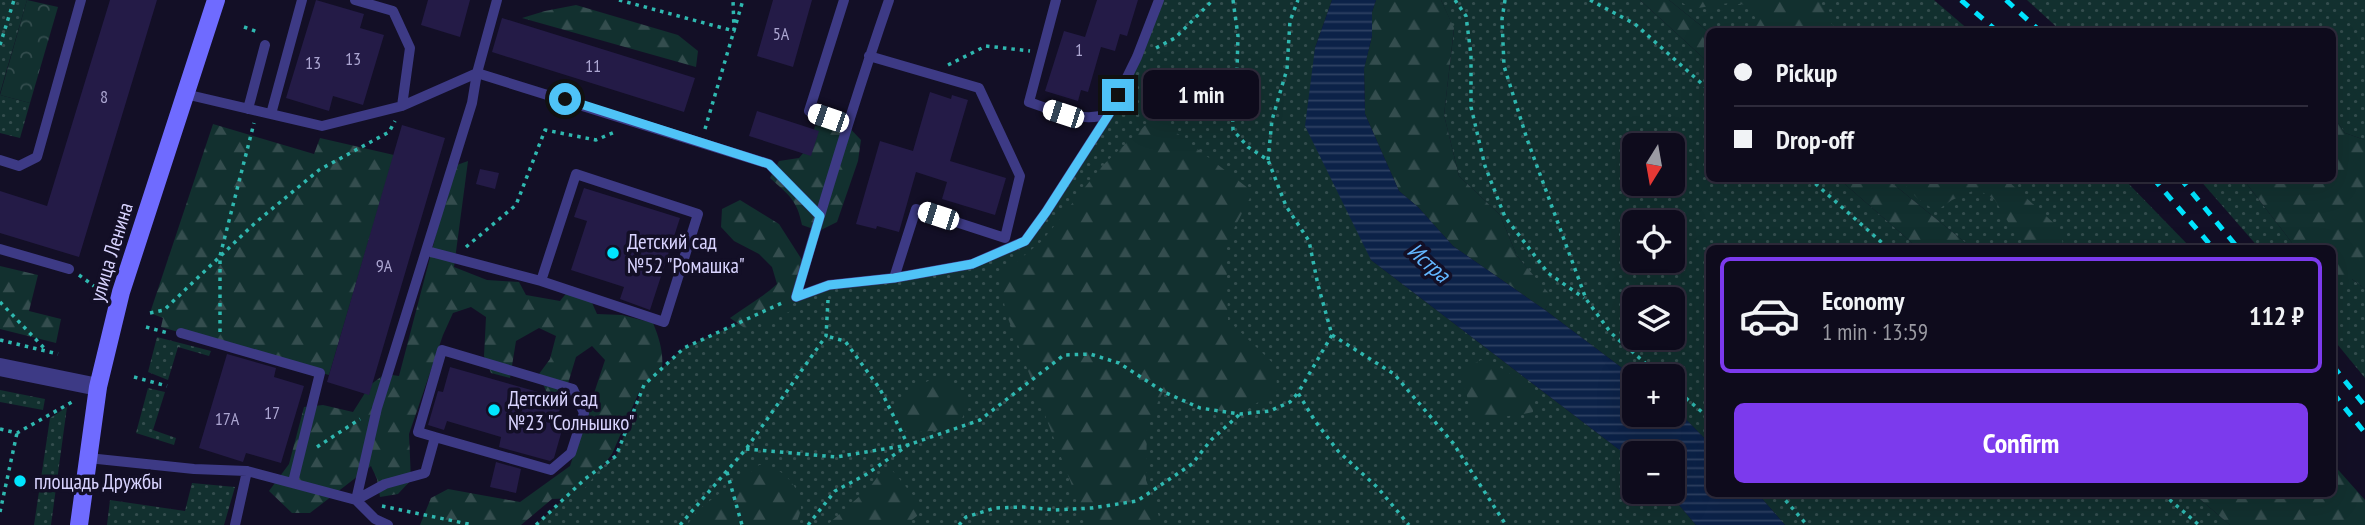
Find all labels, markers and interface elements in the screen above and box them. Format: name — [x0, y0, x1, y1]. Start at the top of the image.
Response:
house number: 5А — [773, 22, 790, 45]
house number: 1 — [1075, 38, 1083, 61]
house number: 13 — [345, 47, 361, 70]
house number: 13 — [305, 51, 321, 74]
house number: 11 — [585, 54, 601, 77]
text: Pickup — [1776, 56, 1837, 89]
callout: 1 min — [1142, 70, 1258, 119]
route end — [1102, 79, 1134, 111]
text: 1 min — [1178, 80, 1224, 109]
route start — [549, 83, 581, 115]
house number: 8 — [100, 85, 108, 108]
car — [1040, 98, 1087, 130]
car — [805, 101, 852, 135]
text: Drop-off — [1776, 123, 1854, 156]
north arrow — [1622, 133, 1685, 196]
map controls — [1622, 133, 1685, 504]
street label: улица Ленина — [83, 199, 139, 305]
car — [915, 200, 962, 232]
button: locate — [1622, 210, 1685, 273]
place label: Детский сад №52 "Ромашка" — [627, 228, 745, 279]
water label: Истра — [1402, 236, 1458, 290]
marker: Детский сад №52 "Ромашка" — [605, 245, 621, 261]
house number: 9А — [376, 254, 393, 277]
icon: car — [1738, 284, 1801, 347]
text: Economy — [1822, 284, 1904, 317]
button: layers — [1622, 287, 1685, 350]
text: 112 ₽ — [2249, 299, 2304, 332]
text: 1 min · 13:59 — [1822, 317, 1928, 346]
button: + — [1622, 364, 1685, 427]
place label: Детский сад №23 "Солнышко" — [508, 385, 634, 436]
house number: 17 — [264, 401, 280, 424]
marker: Детский сад №23 "Солнышко" — [486, 402, 502, 418]
button: Confirm — [1734, 403, 2308, 483]
house number: 17А — [215, 407, 240, 430]
button: − — [1622, 441, 1685, 504]
place label: площадь Дружбы — [34, 468, 162, 495]
marker: площадь Дружбы — [12, 473, 28, 489]

